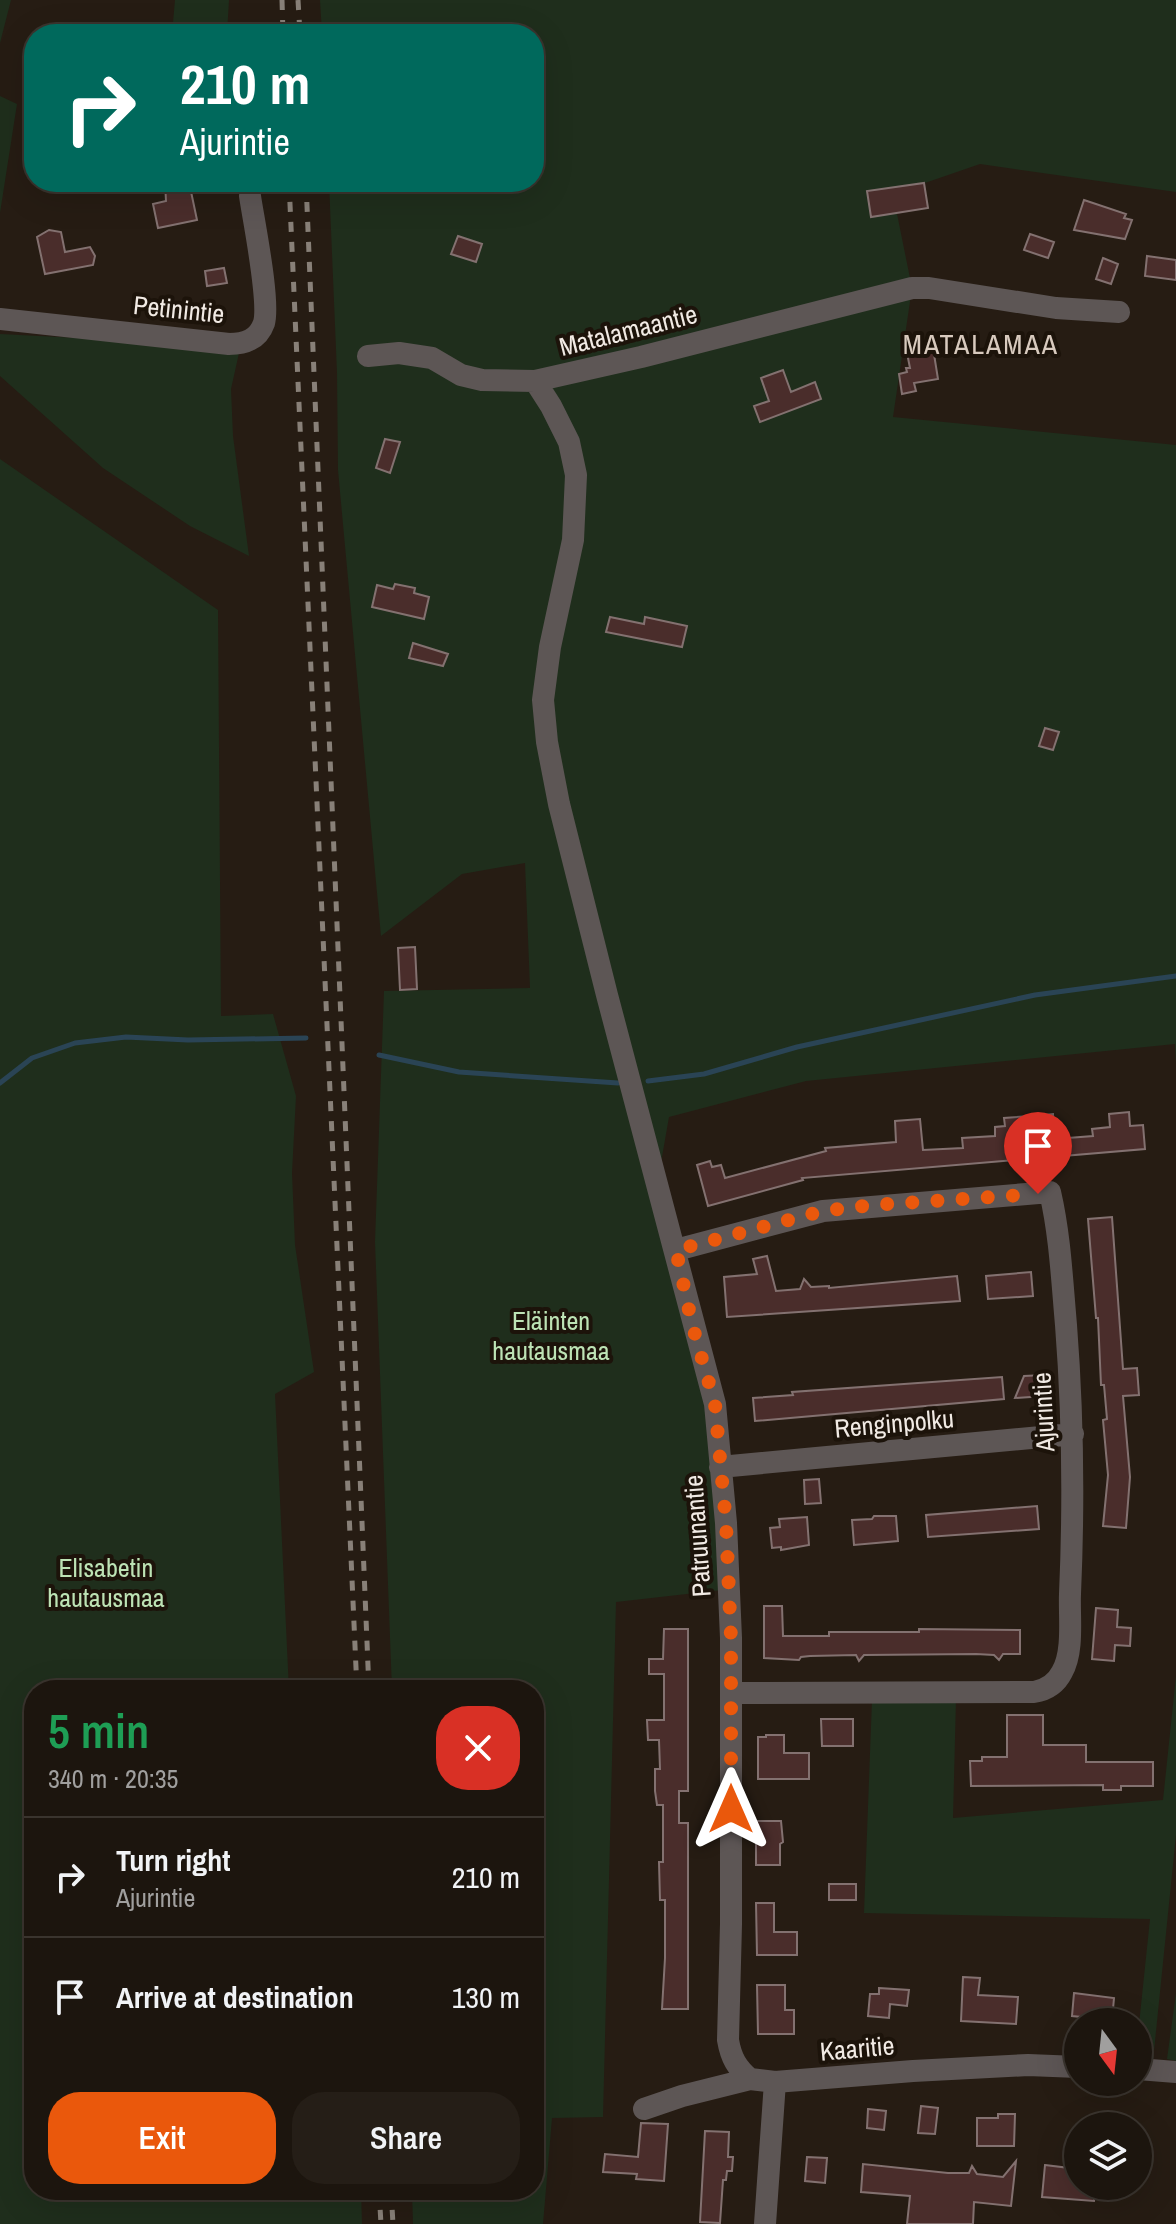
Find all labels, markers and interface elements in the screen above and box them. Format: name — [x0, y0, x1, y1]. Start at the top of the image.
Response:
text: 210 m — [180, 46, 310, 121]
icon: right — [48, 56, 152, 160]
text: Ajurintie — [180, 118, 290, 166]
street label: Petinintie — [132, 287, 226, 331]
street label: Matalamaantie — [555, 296, 701, 364]
district label: MATALAMAA — [903, 325, 1059, 363]
pin — [1004, 1112, 1072, 1194]
icon: arrive — [1016, 1124, 1060, 1168]
park label: Eläinten hautausmaa — [492, 1303, 610, 1368]
street label: Ajurintie — [1023, 1371, 1063, 1454]
street label: Renginpolku — [833, 1400, 955, 1446]
street label: Patruunantie — [675, 1474, 719, 1598]
park label: Elisabetin hautausmaa — [47, 1550, 165, 1615]
text: 5 min — [48, 1698, 149, 1763]
button: close — [436, 1706, 520, 1790]
text: 340 m · 20:35 — [48, 1761, 178, 1796]
position arrow — [689, 1767, 773, 1851]
text: Turn right — [116, 1840, 230, 1880]
icon: right — [48, 1855, 92, 1899]
text: 210 m — [452, 1857, 520, 1897]
text: Ajurintie — [116, 1880, 195, 1915]
icon: arrive — [48, 1975, 92, 2019]
text: Arrive at destination — [116, 1977, 354, 2017]
text: 130 m — [452, 1977, 520, 2017]
north arrow — [1064, 2008, 1152, 2096]
map controls — [1064, 2008, 1152, 2200]
street label: Kaaritie — [818, 2027, 896, 2069]
button: Exit — [48, 2092, 276, 2184]
button: Share — [292, 2092, 520, 2184]
button: layers — [1064, 2112, 1152, 2200]

